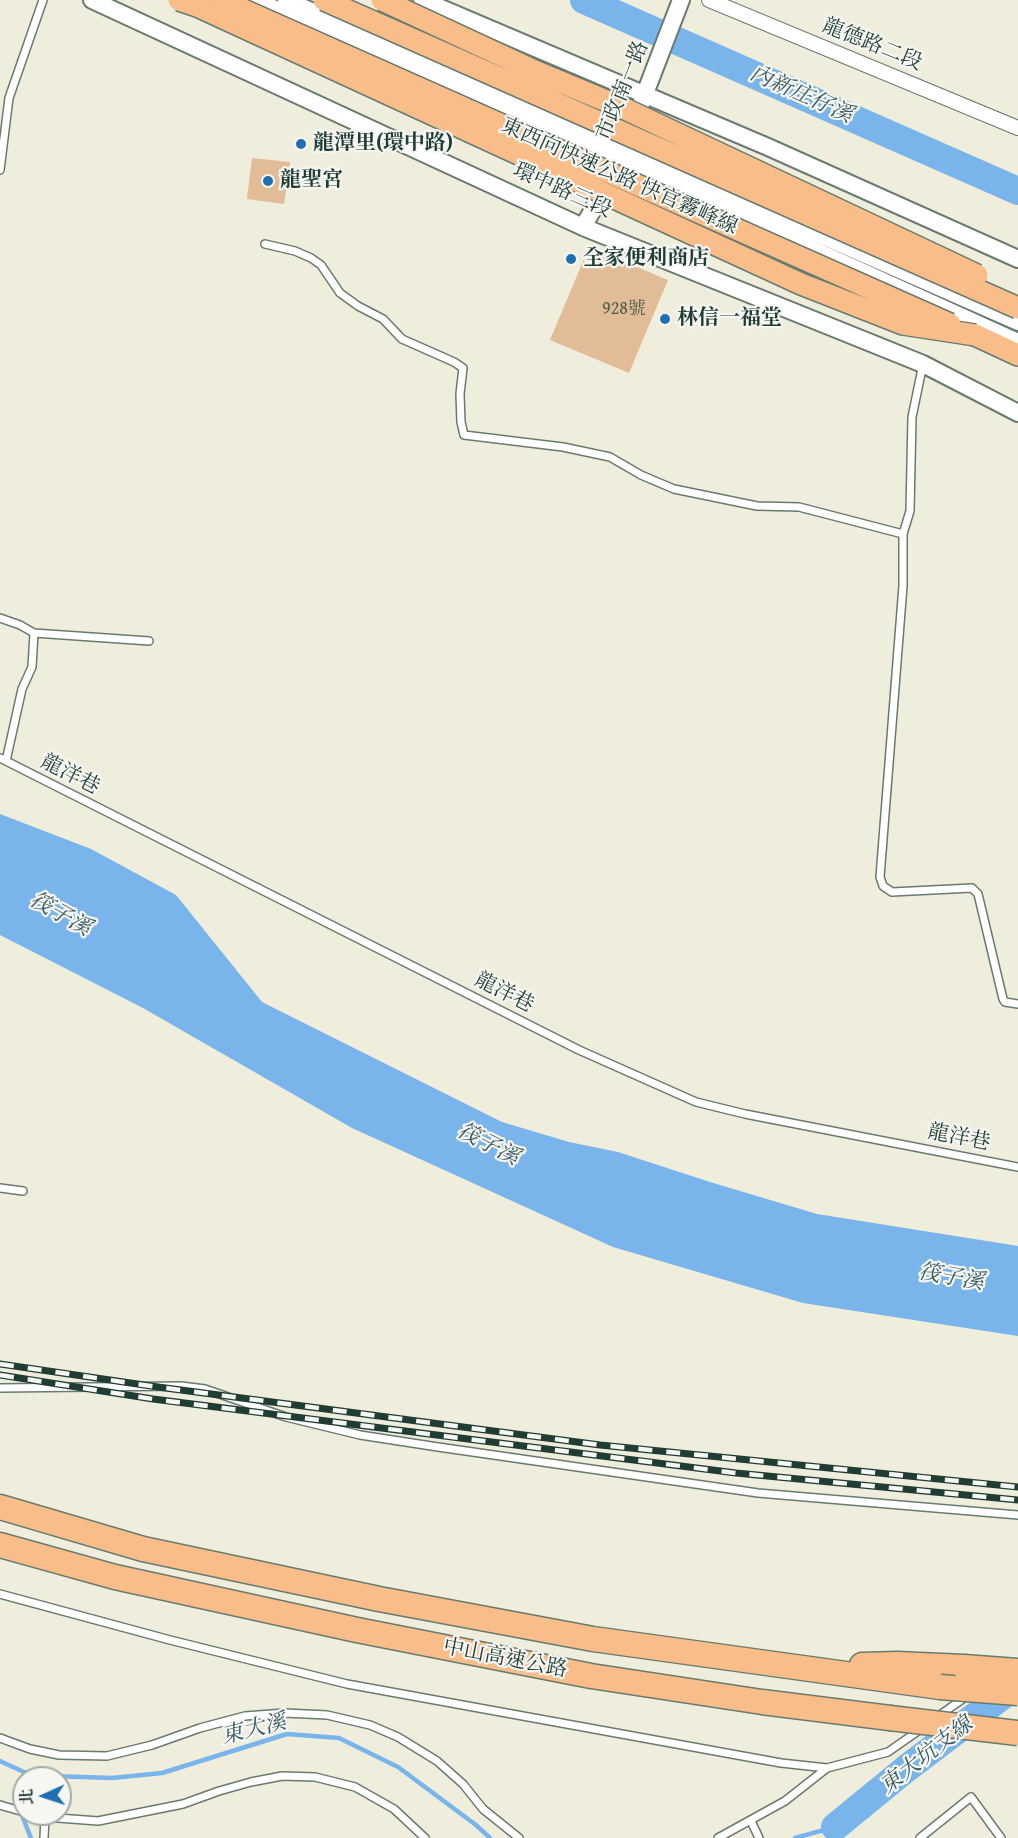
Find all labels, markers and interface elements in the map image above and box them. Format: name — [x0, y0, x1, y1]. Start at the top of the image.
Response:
street label: 龍德路二段 — [819, 14, 925, 76]
street label: 市政南一路 — [592, 38, 654, 144]
water label: 內新庄仔溪 — [745, 61, 857, 129]
street label: 東西向快速公路 快官霧峰線 — [497, 113, 741, 241]
place label: 龍潭里(環中路) — [313, 131, 453, 157]
marker: 龍潭里(環中路) — [294, 137, 308, 151]
street label: 環中路三段 — [509, 158, 615, 224]
place label: 龍聖宮 — [280, 168, 343, 194]
marker: 龍聖宮 — [261, 174, 275, 188]
place label: 全家便利商店 — [583, 246, 709, 272]
marker: 全家便利商店 — [564, 252, 578, 266]
house number: 928號 — [602, 298, 646, 320]
place label: 林信一福堂 — [677, 306, 782, 332]
marker: 林信一福堂 — [658, 312, 672, 326]
street label: 龍洋巷 — [36, 749, 104, 801]
water label: 筏子溪 — [25, 887, 95, 943]
street label: 龍洋巷 — [470, 967, 538, 1019]
water label: 筏子溪 — [453, 1118, 523, 1172]
street label: 龍洋巷 — [926, 1120, 992, 1156]
water label: 筏子溪 — [916, 1259, 986, 1297]
street label: 中山高速公路 — [441, 1635, 569, 1683]
water label: 東大溪 — [219, 1709, 289, 1751]
water label: 東大坑支線 — [876, 1712, 978, 1800]
north arrow — [12, 1766, 72, 1826]
text: 北 — [14, 1788, 38, 1805]

